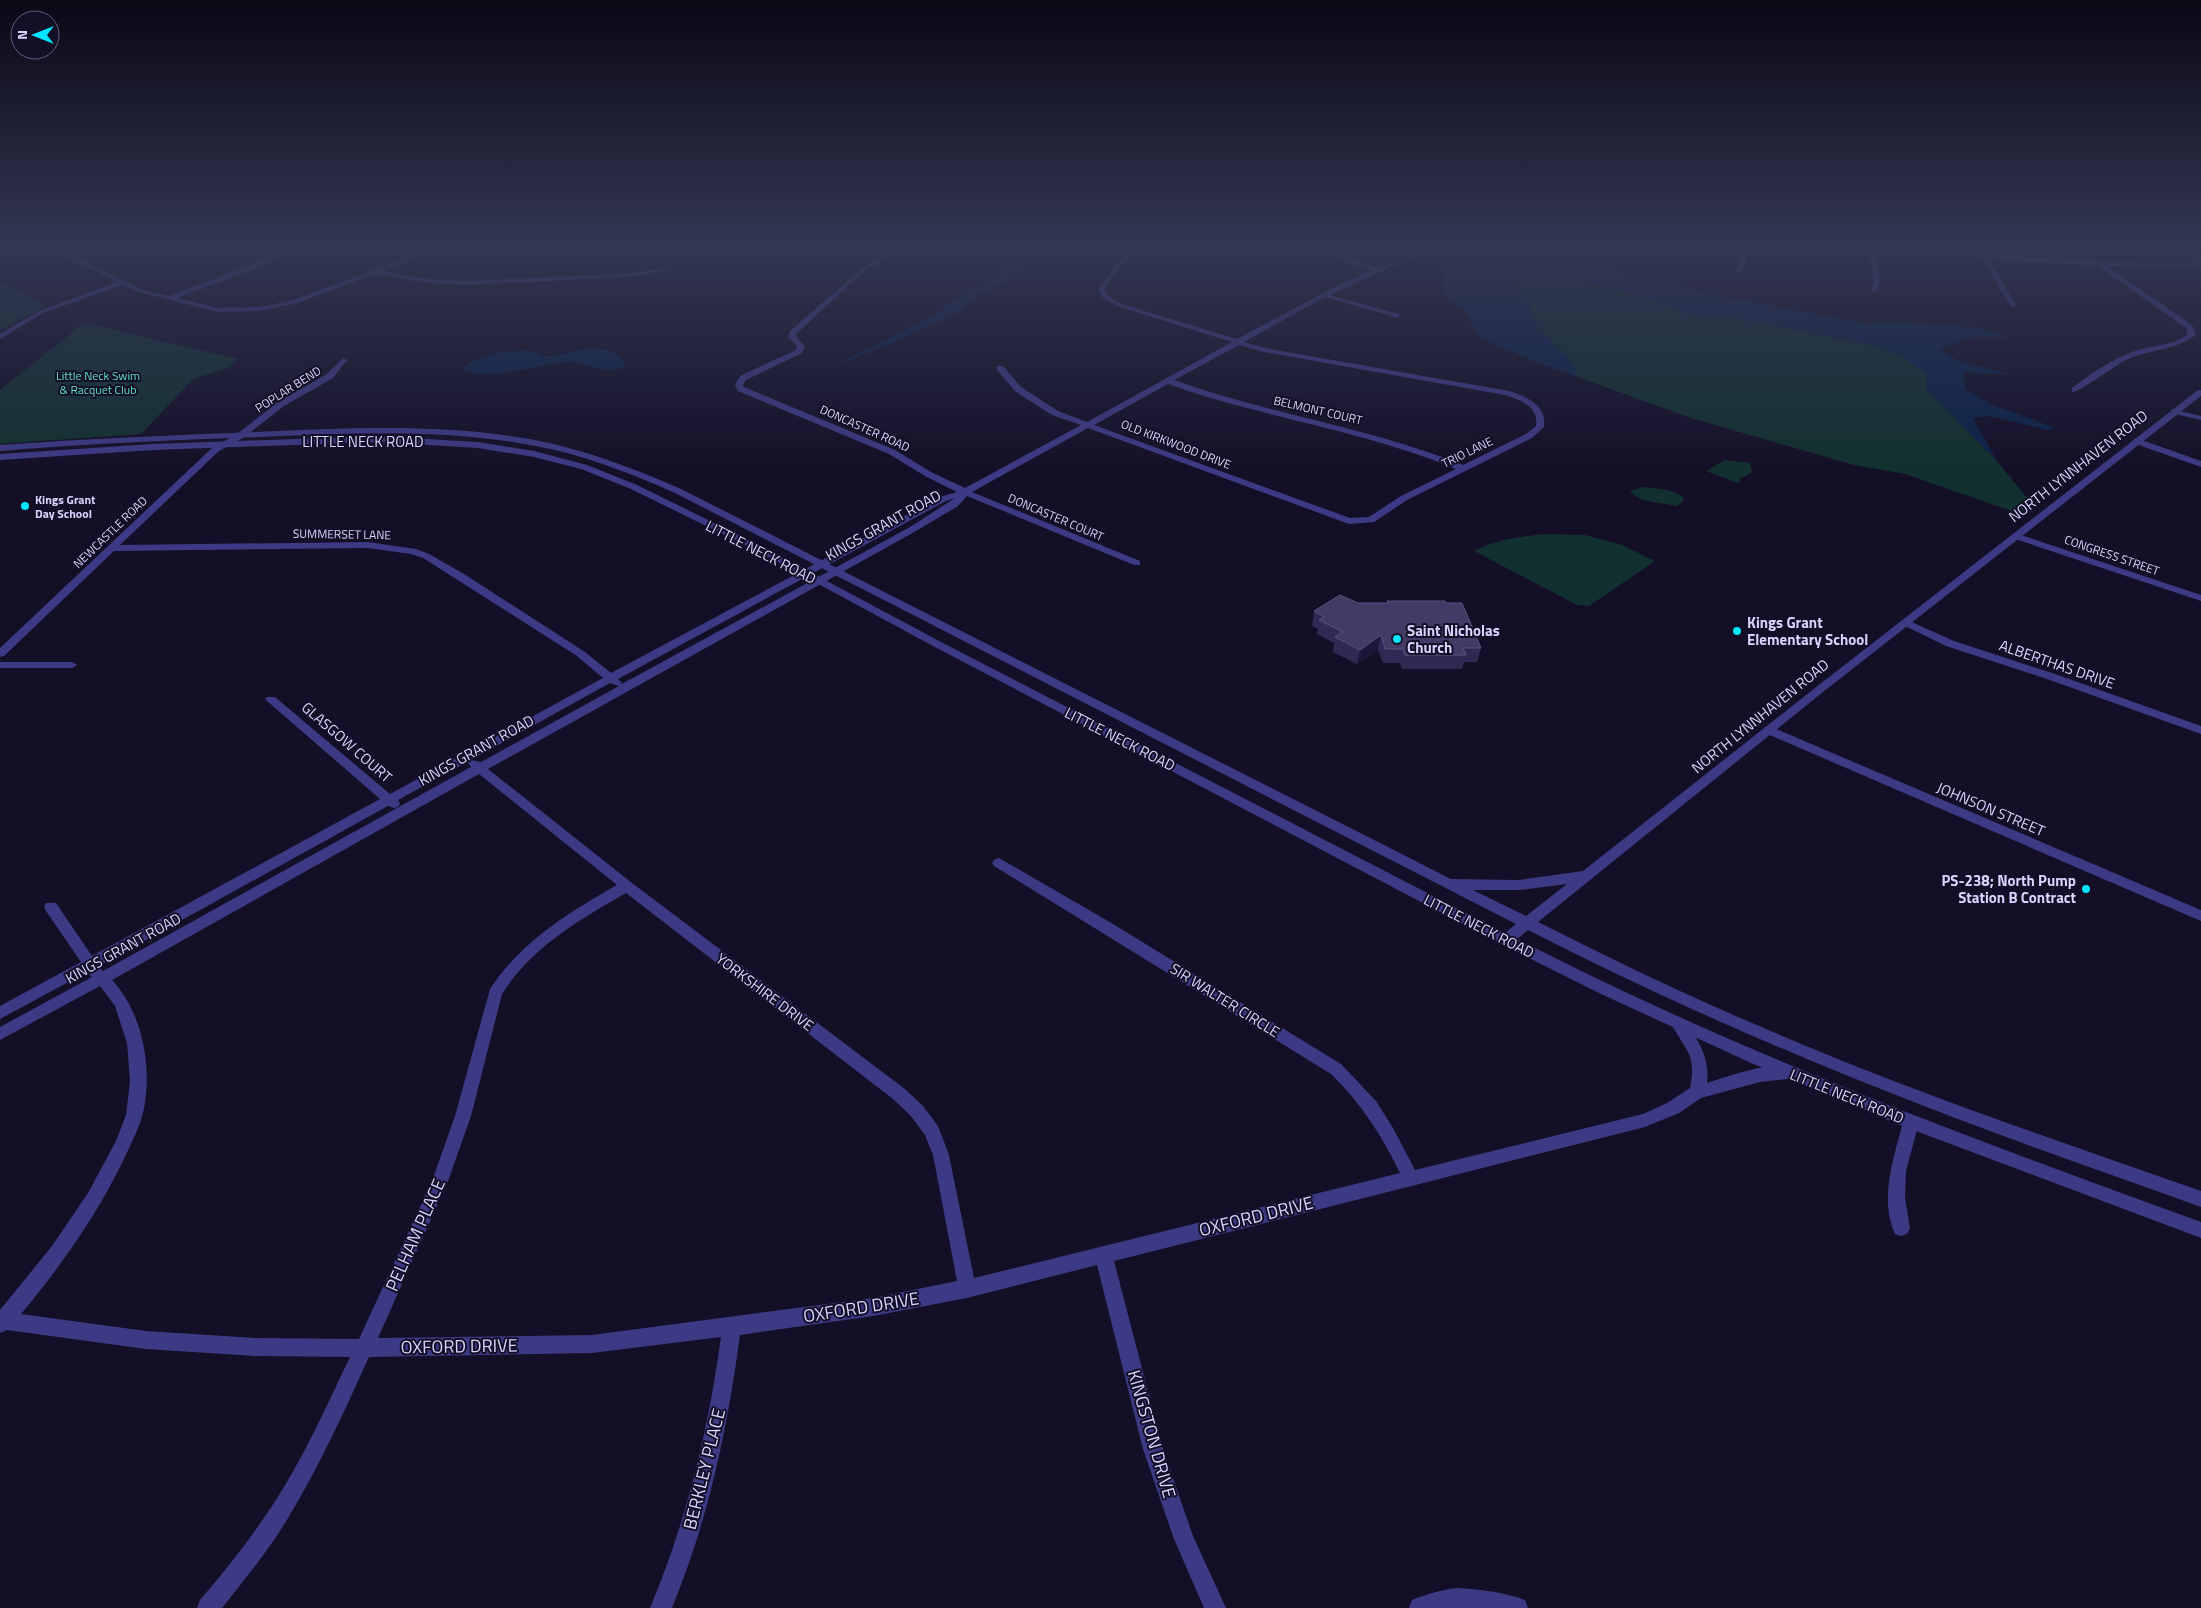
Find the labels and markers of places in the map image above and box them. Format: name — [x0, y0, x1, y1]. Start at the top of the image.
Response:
place label: Kings Grant Day School — [35, 490, 96, 523]
marker: Kings Grant Day School — [19, 500, 31, 512]
place label: Kings Grant Elementary School — [1747, 611, 1868, 651]
place label: Saint Nicholas Church — [1407, 619, 1500, 659]
marker: Kings Grant Elementary School — [1731, 625, 1743, 637]
marker: Saint Nicholas Church — [1391, 633, 1403, 645]
place label: PS-238; North Pump Station B Contract — [1941, 869, 2077, 909]
marker: PS-238; North Pump Station B Contract — [2080, 883, 2092, 895]

